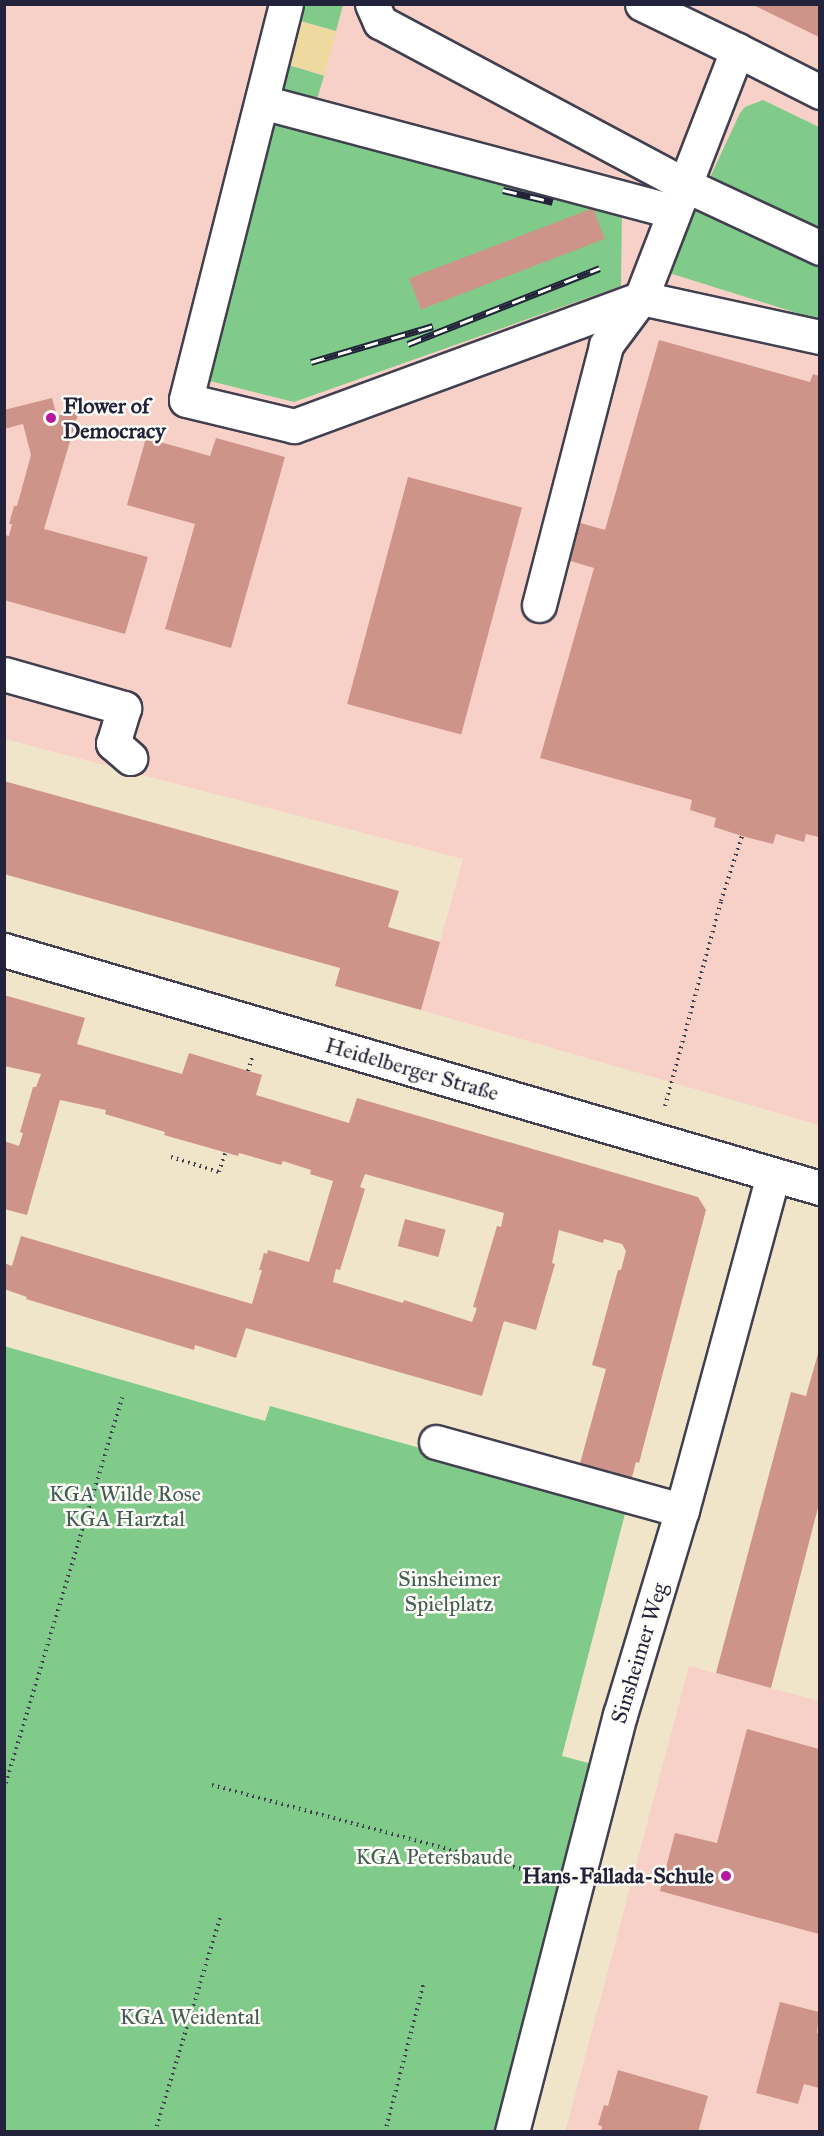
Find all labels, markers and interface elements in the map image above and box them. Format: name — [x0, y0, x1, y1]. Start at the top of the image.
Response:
place label: Flower of Democracy — [63, 392, 166, 444]
marker: Flower of Democracy — [44, 411, 58, 425]
street label: Heidelberger Straße — [322, 1032, 502, 1106]
park label: KGA Wilde Rose KGA Harztal — [49, 1480, 201, 1532]
park label: Sinsheimer Spielplatz — [398, 1565, 500, 1616]
street label: Sinsheimer Weg — [605, 1579, 673, 1727]
park label: KGA Petersbaude — [356, 1844, 512, 1870]
place label: Hans-Fallada-Schule — [522, 1863, 714, 1889]
marker: Hans-Fallada-Schule — [719, 1869, 733, 1883]
park label: KGA Weidental — [120, 2004, 260, 2030]

